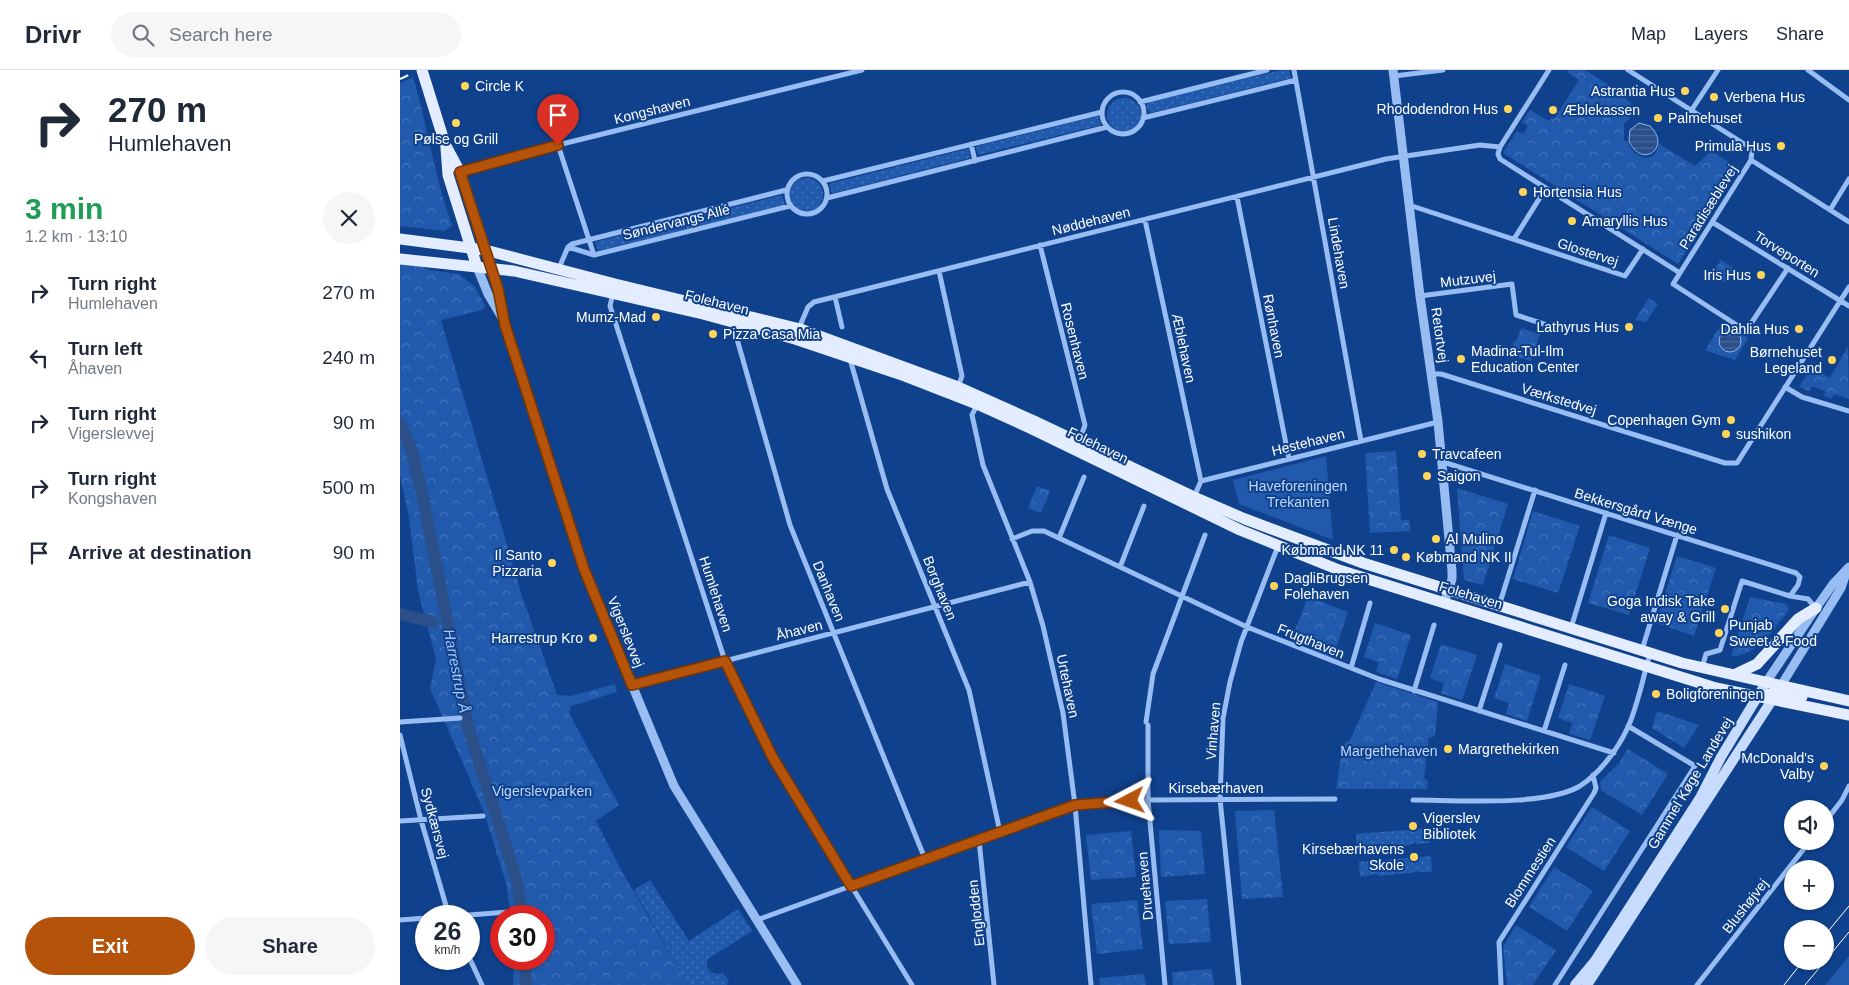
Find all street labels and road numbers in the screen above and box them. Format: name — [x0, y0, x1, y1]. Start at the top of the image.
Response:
street label: Kongshaven — [612, 93, 692, 127]
street label: Paradisæblevej — [1676, 162, 1740, 252]
street label: Søndervangs Allé — [621, 201, 731, 243]
street label: Nøddehaven — [1050, 204, 1132, 238]
street label: Lindehaven — [1325, 216, 1353, 290]
street label: Torveporten — [1751, 228, 1823, 280]
street label: Glostervej — [1556, 235, 1620, 269]
street label: Mutzuvej — [1439, 268, 1497, 290]
street label: Folehaven — [683, 286, 751, 318]
street label: Rønhaven — [1260, 293, 1288, 359]
street label: Rosenhaven — [1058, 301, 1092, 381]
street label: Retortvej — [1428, 306, 1452, 364]
street label: Æblehaven — [1169, 312, 1199, 384]
street label: Værkstedvej — [1519, 380, 1599, 418]
street label: Folehaven — [1065, 423, 1131, 467]
street label: Hestehaven — [1270, 425, 1346, 459]
street label: Bekkersgård Vænge — [1573, 485, 1700, 537]
street label: Humlehaven — [696, 554, 736, 634]
street label: Borghaven — [920, 554, 960, 622]
street label: Danhaven — [810, 558, 848, 624]
street label: Folehaven — [1437, 578, 1505, 612]
street label: Vigerslevvej — [604, 594, 648, 670]
street label: Åhaven — [774, 616, 824, 644]
street label: Frugthaven — [1275, 620, 1347, 662]
street label: Urtehaven — [1053, 653, 1083, 719]
street label: Vinhaven — [1202, 701, 1224, 761]
street label: Gammel Køge Landevej — [1644, 714, 1736, 852]
street label: Kirsebærhaven — [1169, 780, 1263, 796]
street label: Sydkærsvej — [418, 786, 452, 860]
street label: Blommestien — [1501, 834, 1559, 910]
street label: Druehaven — [1134, 851, 1156, 921]
street label: Blushøjvej — [1719, 876, 1771, 936]
street label: Englodden — [965, 879, 987, 947]

